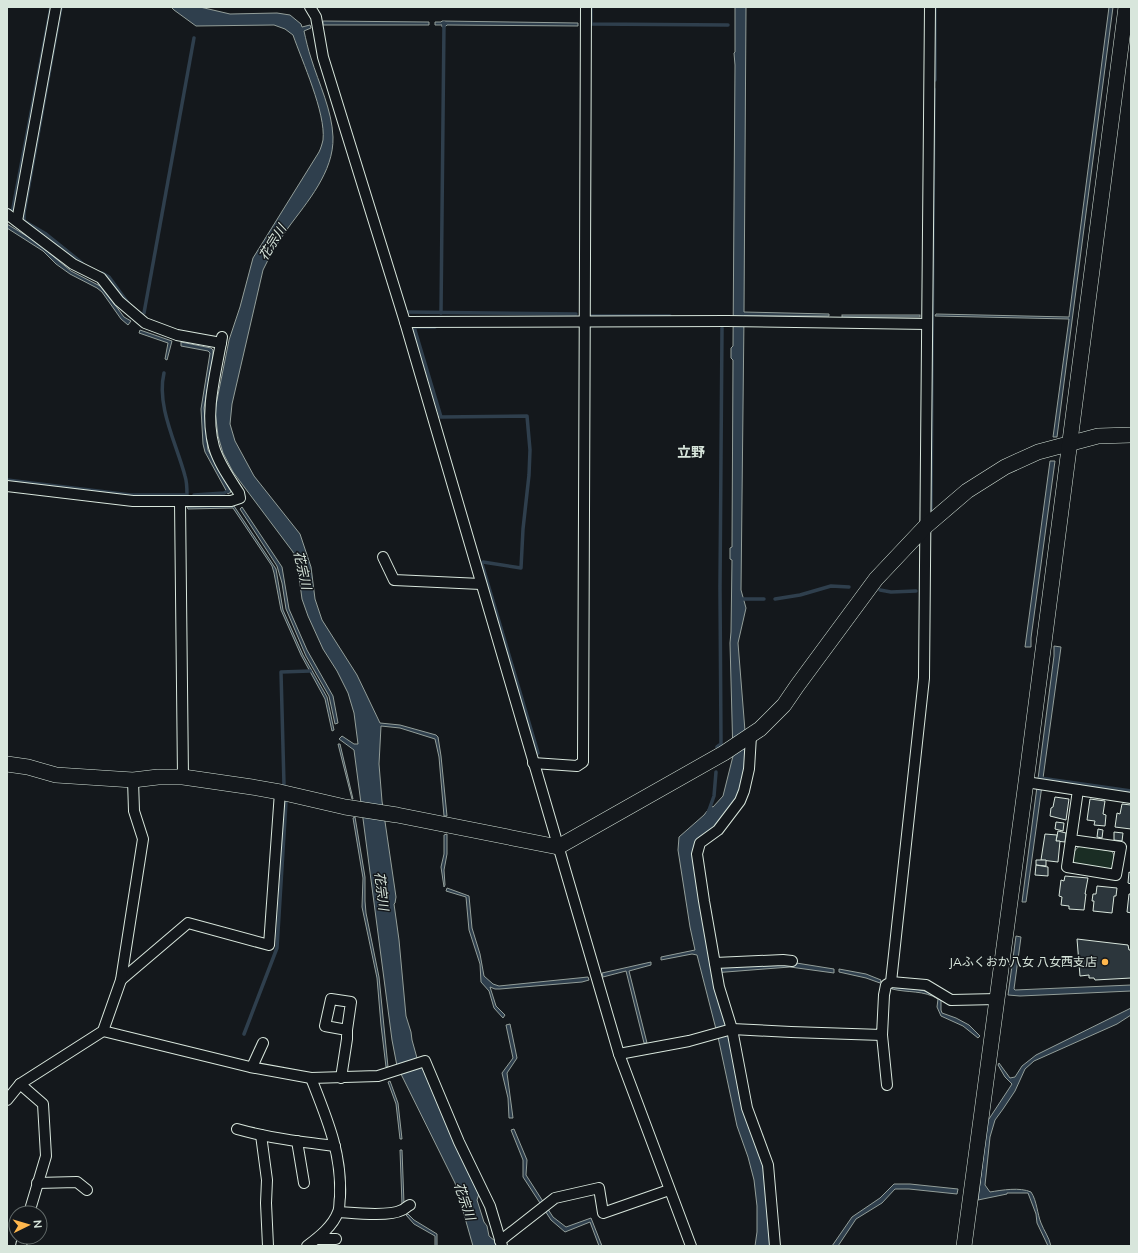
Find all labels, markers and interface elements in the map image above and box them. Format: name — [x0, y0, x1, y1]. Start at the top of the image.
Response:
water label: 花宗川 — [255, 220, 290, 263]
district label: 立野 — [677, 443, 705, 461]
water label: 花宗川 — [291, 549, 316, 593]
water label: 花宗川 — [372, 871, 393, 913]
place label: JAふくおか八女 八女西支店 — [949, 954, 1097, 969]
marker: JAふくおか八女 八女西支店 — [1100, 957, 1110, 967]
water label: 花宗川 — [451, 1180, 480, 1224]
north arrow — [8, 1205, 48, 1245]
text: N — [31, 1219, 45, 1229]

